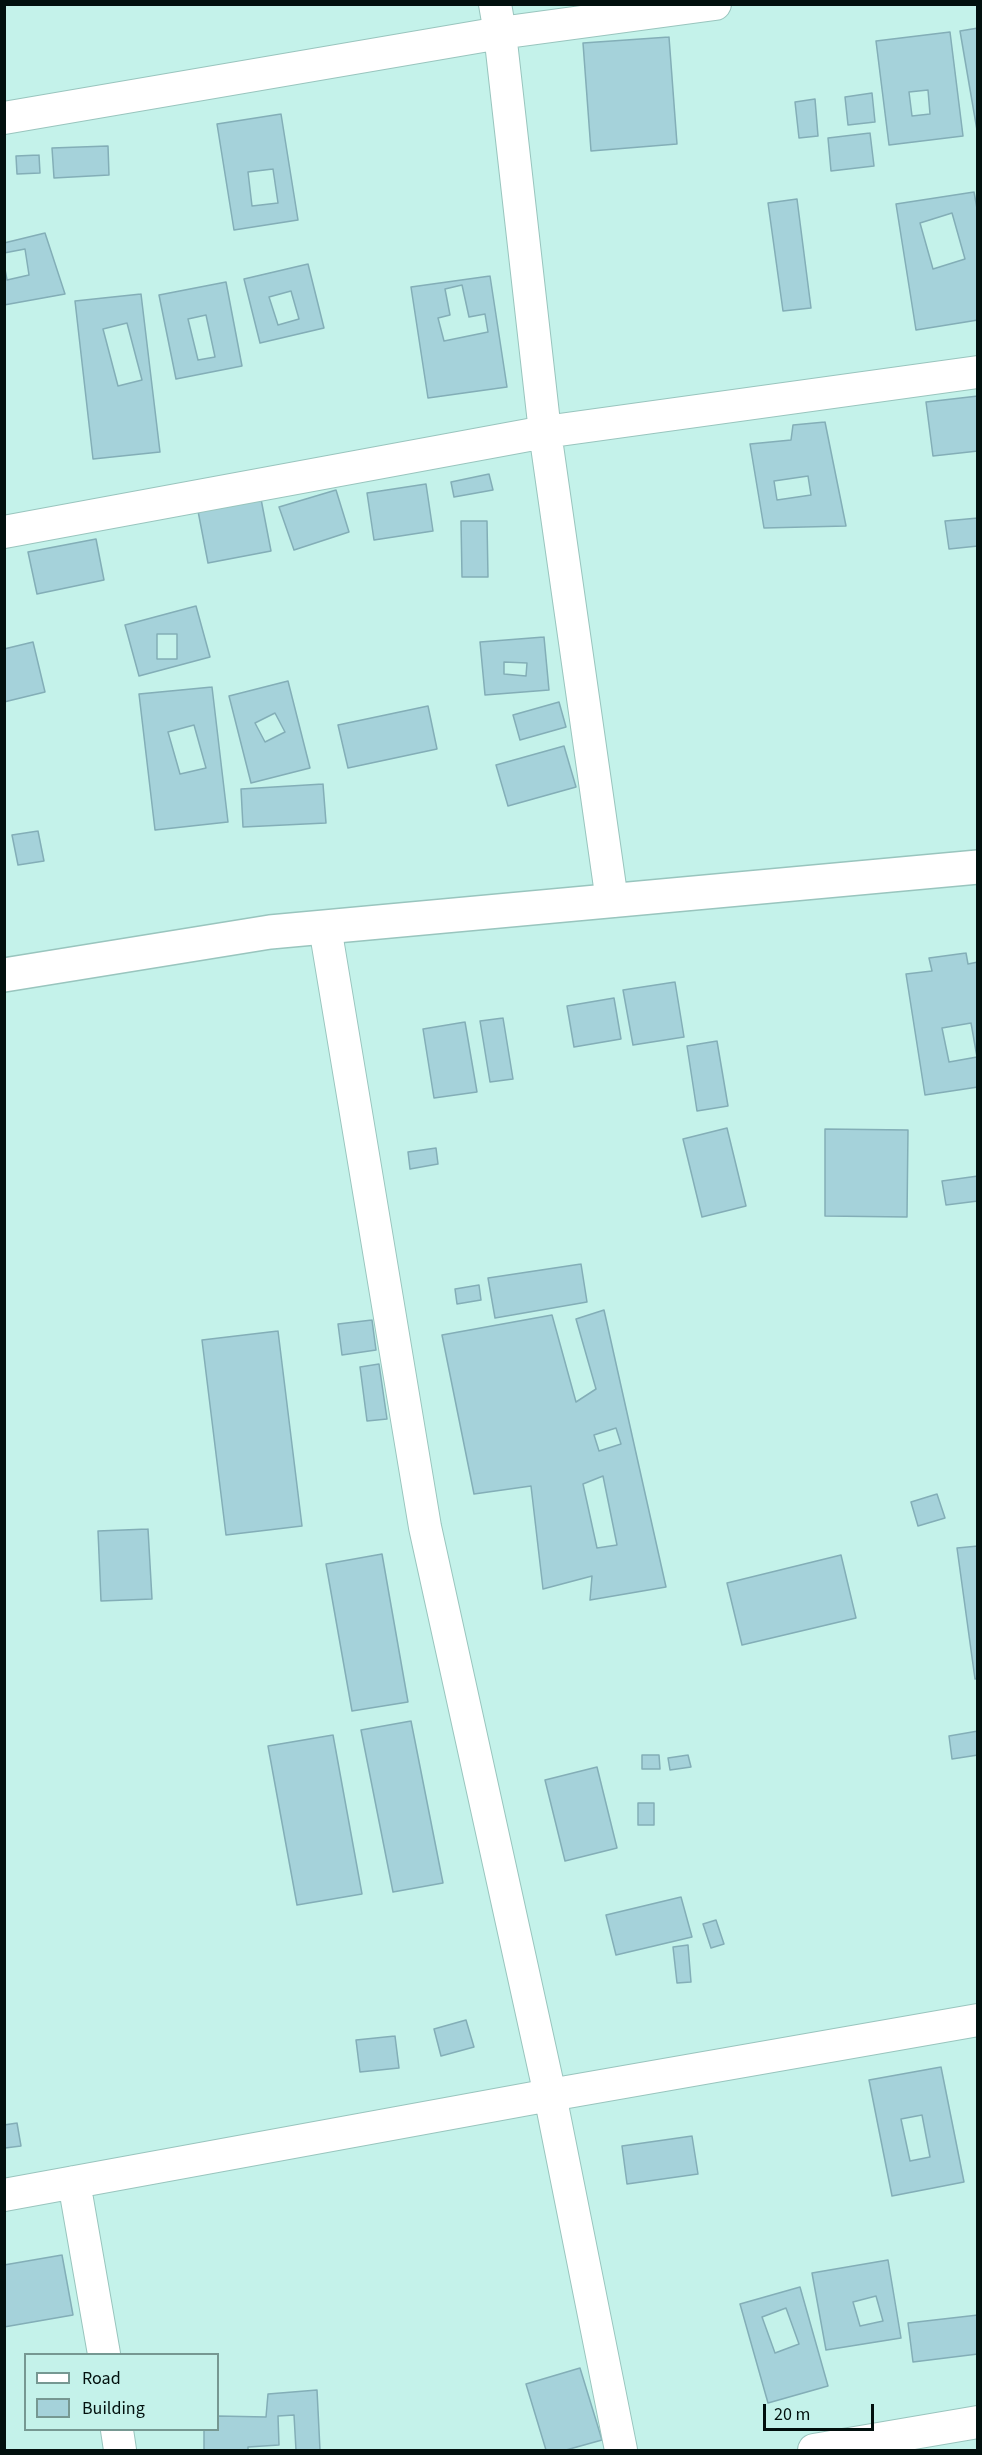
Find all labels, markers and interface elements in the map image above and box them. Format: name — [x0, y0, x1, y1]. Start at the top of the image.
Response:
legend — [24, 2353, 219, 2431]
text: Road — [82, 2366, 121, 2391]
scale bar — [766, 2392, 877, 2430]
text: Building — [82, 2396, 145, 2421]
text: 20 m — [774, 2402, 810, 2427]

